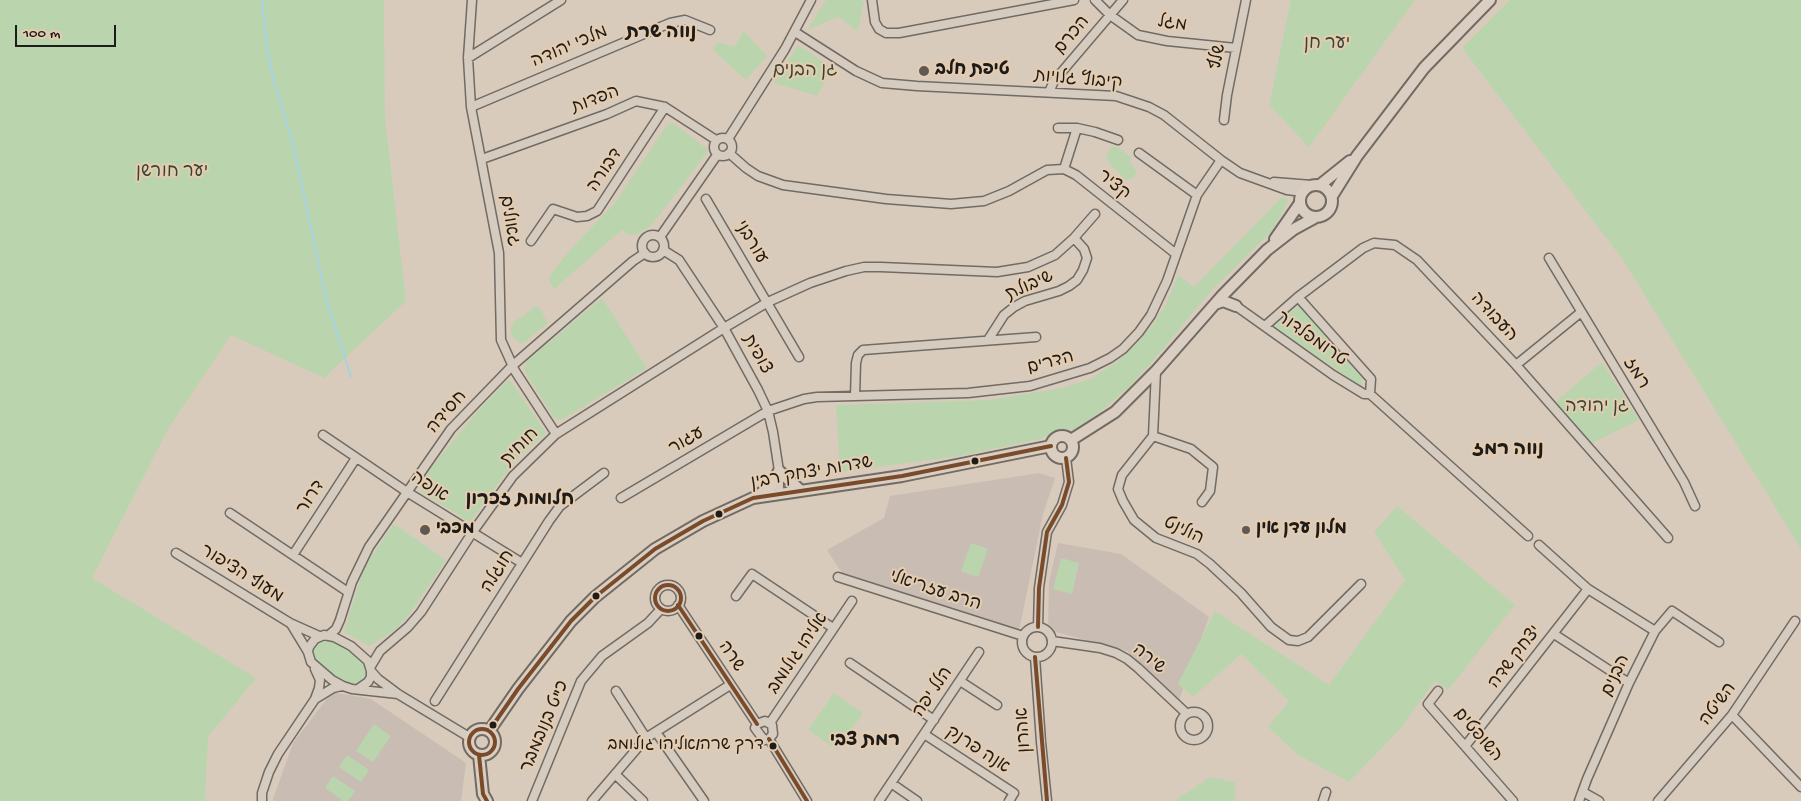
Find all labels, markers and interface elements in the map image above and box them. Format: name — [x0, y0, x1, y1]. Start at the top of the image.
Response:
street label: הכרם — [1051, 12, 1095, 60]
street label: מגל — [1156, 12, 1188, 38]
scale bar — [18, 15, 119, 47]
street label: מלכי יהודה — [528, 22, 612, 74]
district label: נווה שרת — [626, 23, 696, 45]
text: 100 m — [23, 25, 60, 43]
park label: יער חן — [1304, 34, 1350, 56]
street label: שלף — [1206, 42, 1232, 72]
place label: טיפת חלב — [935, 60, 1010, 82]
park label: גן הבנים — [773, 61, 837, 83]
marker: טיפת חלב — [917, 64, 931, 78]
street label: קיבוץ גלויות — [1033, 66, 1123, 96]
street label: הפדות — [569, 82, 623, 120]
street label: דבורה — [584, 145, 628, 197]
park label: יער חורשן — [136, 162, 208, 184]
street label: קציר — [1092, 166, 1134, 206]
street label: גאולים — [493, 194, 523, 248]
street label: עורבני — [729, 217, 771, 269]
street label: שיבולת — [1003, 267, 1057, 307]
street label: העבודה — [1465, 289, 1521, 347]
street label: טרומפלדור — [1271, 308, 1351, 372]
street label: צופית — [736, 331, 776, 379]
street label: הדרים — [1025, 347, 1077, 381]
street label: רמז — [1617, 354, 1653, 394]
street label: חסידה — [423, 387, 473, 439]
park label: גן יהודה — [1565, 397, 1629, 419]
street label: עגור — [666, 423, 708, 461]
street label: חוחית — [497, 424, 545, 472]
district label: נווה רמז — [1472, 440, 1544, 462]
street label: שדרות יצחק רבין — [749, 453, 875, 495]
unlabelled marker — [970, 456, 980, 466]
street label: אנפה — [406, 468, 452, 508]
street label: דרור — [293, 477, 331, 519]
district label: חלומות זכרון — [466, 490, 574, 512]
unlabelled marker — [714, 509, 724, 519]
street label: הולינט — [1159, 513, 1207, 551]
place label: מכבי — [436, 519, 475, 541]
place label: מלון עדן אין — [1256, 519, 1347, 541]
marker: מכבי — [418, 523, 432, 537]
marker: מלון עדן אין — [1240, 524, 1252, 536]
street label: מעוף הציפור — [195, 541, 287, 609]
street label: חוגלה — [478, 547, 520, 597]
street label: הרב עזריאלי — [886, 567, 984, 617]
unlabelled marker — [591, 591, 601, 601]
street label: אליהו גולומב — [764, 609, 834, 699]
street label: יצחק שדה — [1485, 622, 1547, 694]
unlabelled marker — [694, 631, 704, 641]
street label: שרה — [712, 637, 748, 677]
street label: שירה — [1127, 640, 1169, 680]
street label: הבנים — [1598, 651, 1636, 701]
street label: הלל יפה — [909, 664, 959, 722]
street label: כ"ט בנובמבר — [517, 678, 575, 776]
street label: השיטה — [1696, 679, 1742, 731]
street label: השופטים — [1448, 705, 1506, 767]
street label: אהרון — [1013, 707, 1037, 753]
unlabelled marker — [488, 720, 498, 730]
street label: אנה פרנק — [941, 722, 1013, 780]
district label: רמת צבי — [830, 731, 900, 753]
place label: דרך שרה/אליהו גולומב — [607, 736, 764, 756]
marker: דרך שרה/אליהו גולומב — [768, 741, 778, 751]

